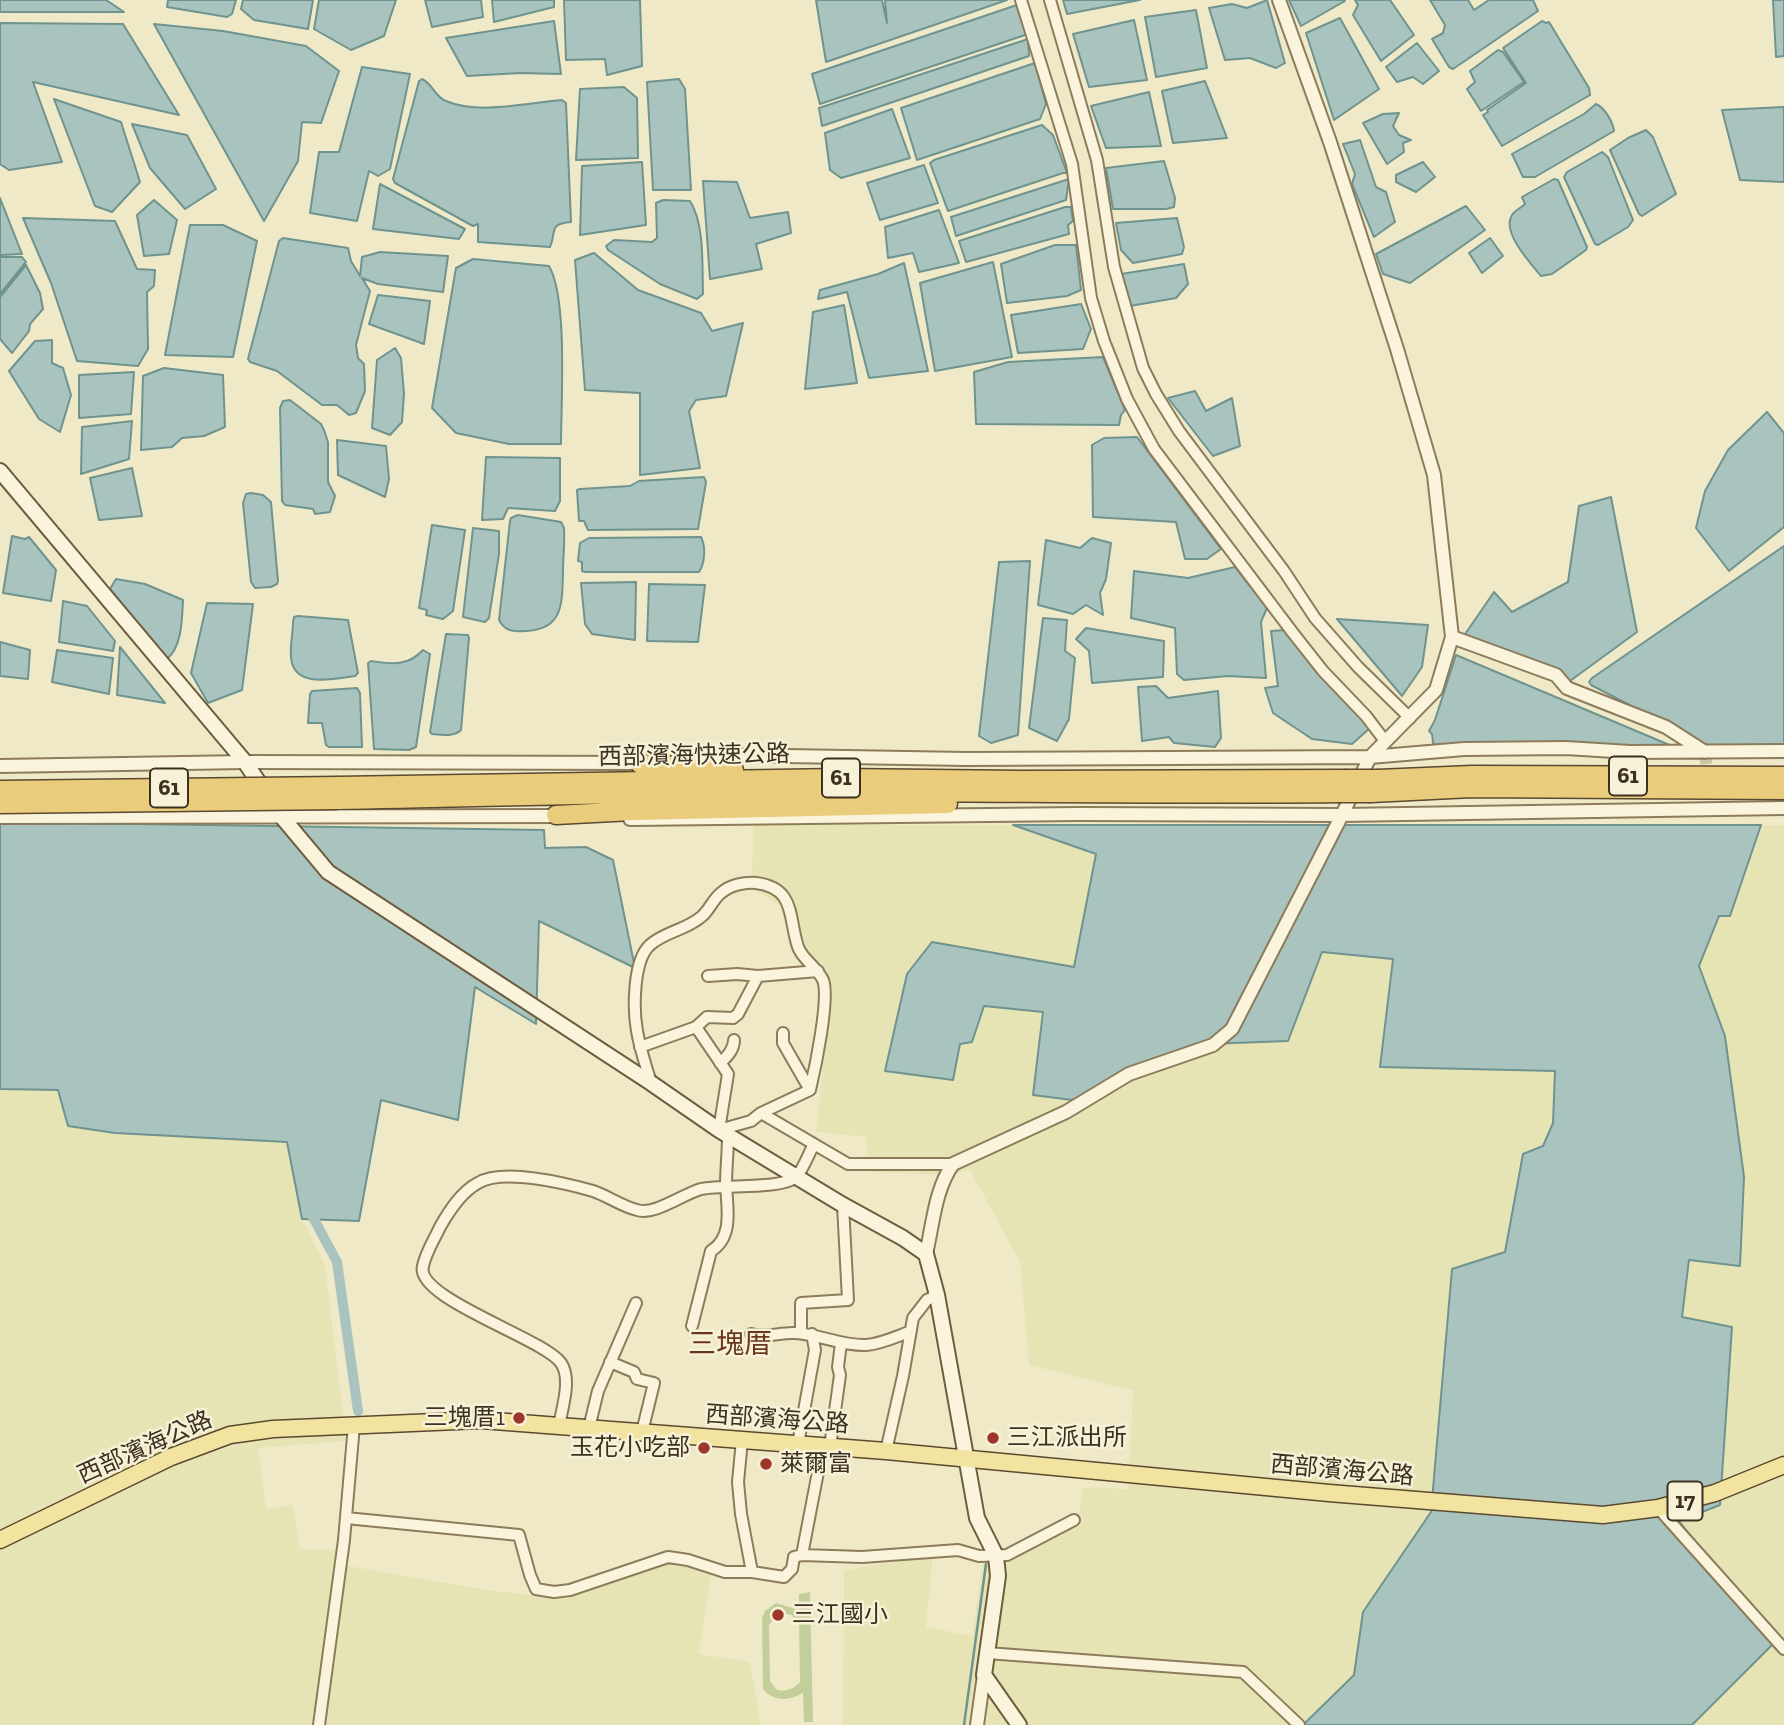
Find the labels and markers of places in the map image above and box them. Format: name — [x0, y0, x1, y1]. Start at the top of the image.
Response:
place label: 三塊厝1 — [424, 1404, 505, 1432]
marker: 三塊厝1 — [511, 1410, 527, 1426]
place label: 三江派出所 — [1007, 1424, 1127, 1452]
marker: 三江派出所 — [985, 1430, 1001, 1446]
place label: 玉花小吃部 — [570, 1434, 690, 1462]
marker: 玉花小吃部 — [696, 1440, 712, 1456]
place label: 萊爾富 — [780, 1450, 852, 1478]
marker: 萊爾富 — [758, 1456, 774, 1472]
place label: 三江國小 — [792, 1601, 888, 1629]
marker: 三江國小 — [770, 1607, 786, 1623]

